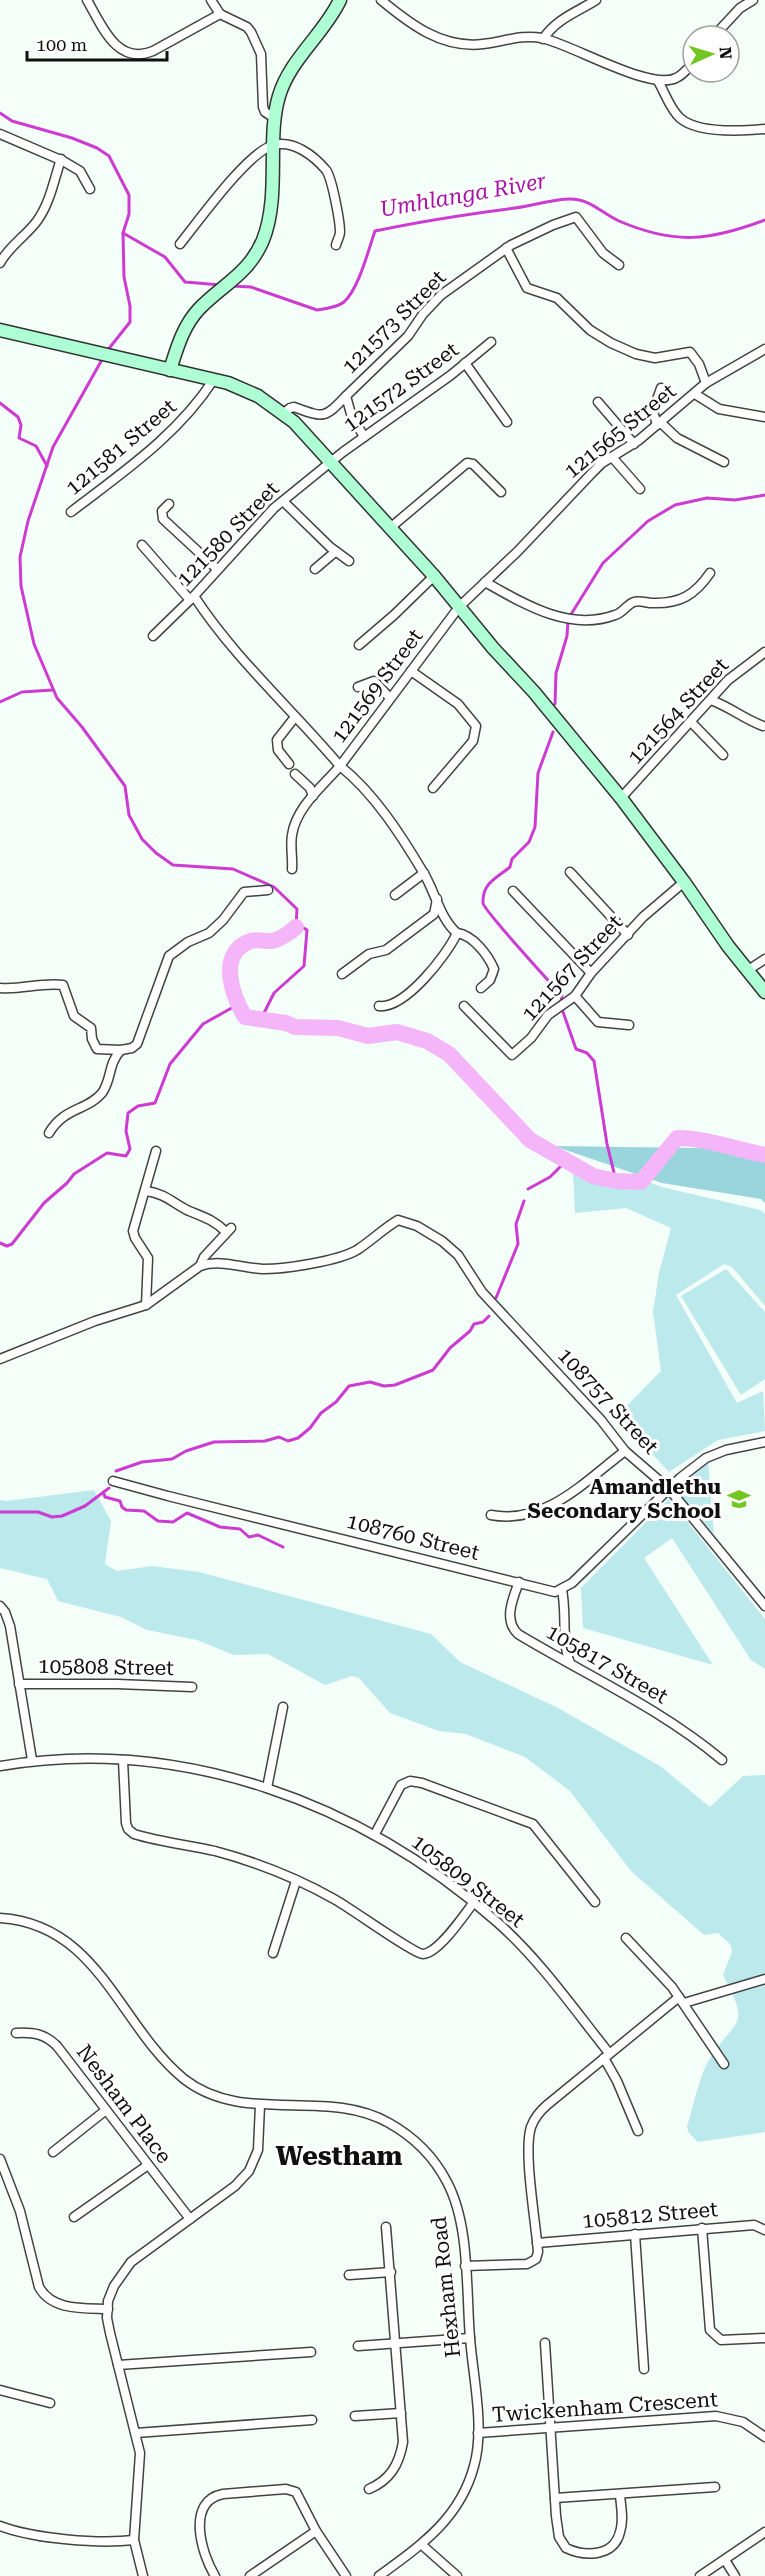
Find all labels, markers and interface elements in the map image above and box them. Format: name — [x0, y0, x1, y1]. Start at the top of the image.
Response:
scale bar — [27, 24, 166, 62]
north arrow — [681, 24, 741, 84]
text: 100 m — [36, 34, 87, 55]
text: N — [716, 46, 735, 60]
water label: Umhlanga River — [378, 168, 548, 222]
street label: 121573 Street — [337, 265, 451, 379]
street label: 121572 Street — [339, 337, 463, 437]
street label: 121565 Street — [560, 379, 681, 483]
street label: 121581 Street — [61, 394, 181, 500]
street label: 121580 Street — [172, 477, 284, 591]
street label: 121569 Street — [326, 624, 428, 748]
street label: 121564 Street — [623, 653, 733, 769]
street label: 121567 Street — [517, 910, 627, 1026]
street label: 108757 Street — [553, 1343, 663, 1459]
place label: Amandlethu Secondary School — [527, 1475, 721, 1523]
school or university icon: Amandlethu Secondary School — [726, 1486, 752, 1512]
street label: 108760 Street — [344, 1509, 482, 1565]
street label: 105817 Street — [542, 1620, 672, 1708]
street label: 105808 Street — [38, 1654, 174, 1680]
street label: 105809 Street — [407, 1830, 529, 1932]
street label: Nesham Place — [72, 2040, 176, 2168]
district label: Westham — [275, 2140, 403, 2172]
street label: 105812 Street — [581, 2197, 719, 2233]
street label: Hexham Road — [427, 2215, 465, 2359]
street label: Twickenham Crescent — [491, 2387, 719, 2427]

